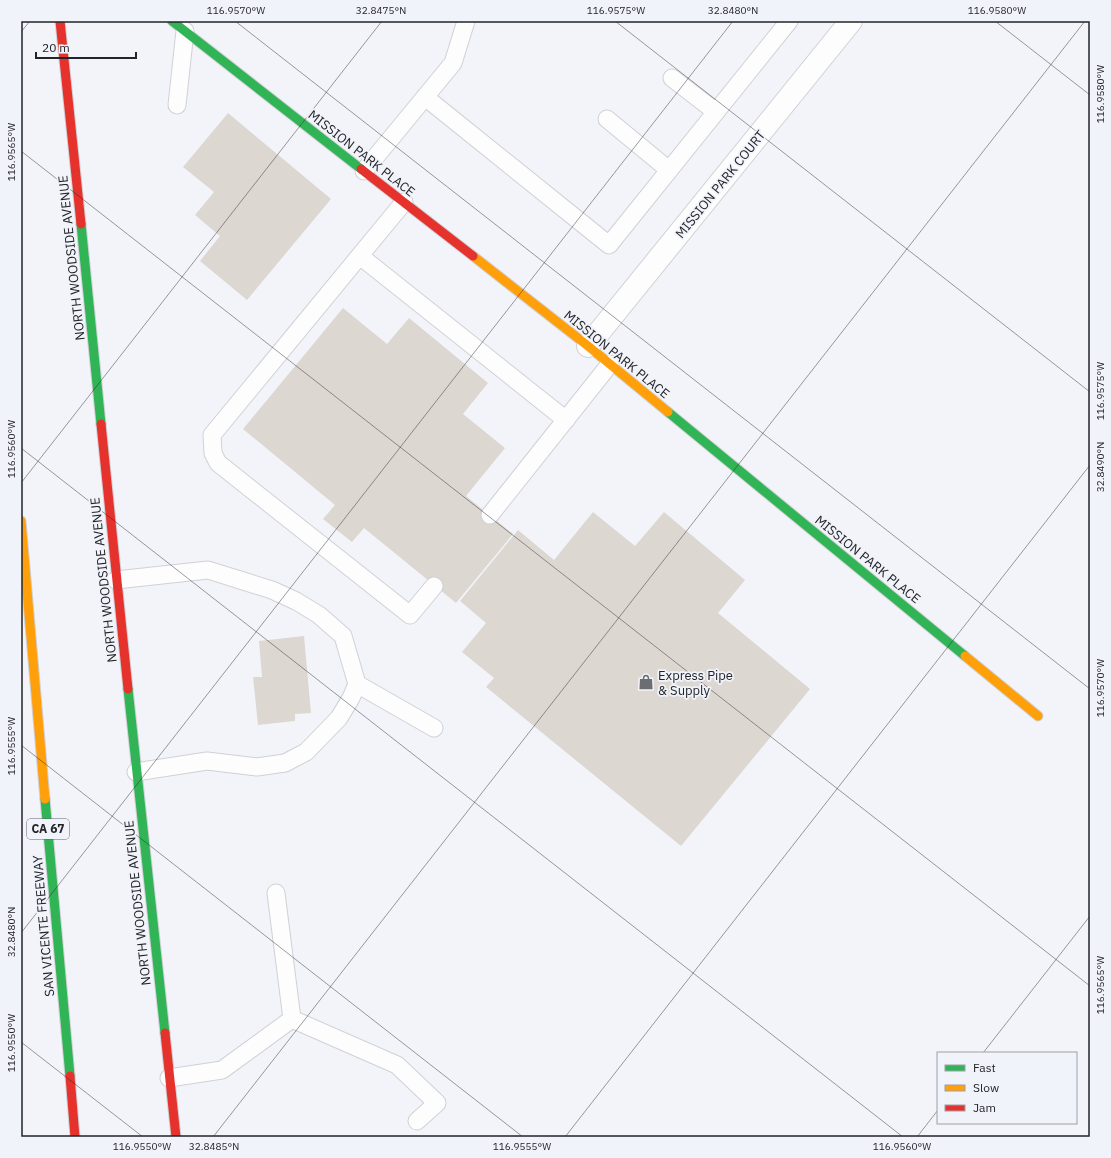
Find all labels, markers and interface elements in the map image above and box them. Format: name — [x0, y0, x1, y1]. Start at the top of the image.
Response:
text: 116.9570°W — [207, 4, 265, 17]
text: 32.8475°N — [356, 4, 406, 17]
text: 116.9575°W — [587, 4, 645, 17]
text: 32.8480°N — [708, 4, 758, 17]
text: 116.9580°W — [968, 4, 1026, 17]
scale bar — [36, 34, 136, 60]
text: 20 m — [42, 40, 70, 55]
text: 116.9580°W — [1094, 65, 1107, 123]
street label: MISSION PARK PLACE — [305, 106, 419, 200]
text: 116.9565°W — [5, 123, 18, 181]
street label: MISSION PARK COURT — [672, 126, 770, 242]
street label: NORTH WOODSIDE AVENUE — [54, 175, 89, 341]
street label: MISSION PARK PLACE — [560, 307, 673, 402]
text: 116.9575°W — [1094, 362, 1107, 420]
text: 116.9560°W — [5, 420, 18, 478]
text: 32.8490°N — [1094, 442, 1107, 492]
street label: NORTH WOODSIDE AVENUE — [86, 497, 121, 663]
street label: MISSION PARK PLACE — [811, 512, 924, 607]
text: 116.9570°W — [1094, 659, 1107, 717]
place label: Express Pipe & Supply — [658, 667, 733, 699]
shop icon: Express Pipe & Supply — [637, 673, 655, 691]
text: 116.9555°W — [5, 717, 18, 775]
road number: CA 67 — [27, 819, 69, 839]
street label: NORTH WOODSIDE AVENUE — [120, 820, 155, 986]
street label: SAN VICENTE FREEWAY — [29, 854, 58, 997]
text: 32.8480°N — [5, 907, 18, 957]
text: 116.9565°W — [1094, 956, 1107, 1014]
text: 116.9550°W — [5, 1014, 18, 1072]
legend — [937, 1052, 1077, 1124]
text: Fast — [973, 1060, 996, 1075]
text: Slow — [973, 1080, 999, 1095]
text: Jam — [973, 1100, 996, 1115]
text: 116.9550°W — [113, 1140, 171, 1153]
text: 32.8485°N — [189, 1140, 239, 1153]
text: 116.9555°W — [493, 1140, 551, 1153]
text: 116.9560°W — [873, 1140, 931, 1153]

